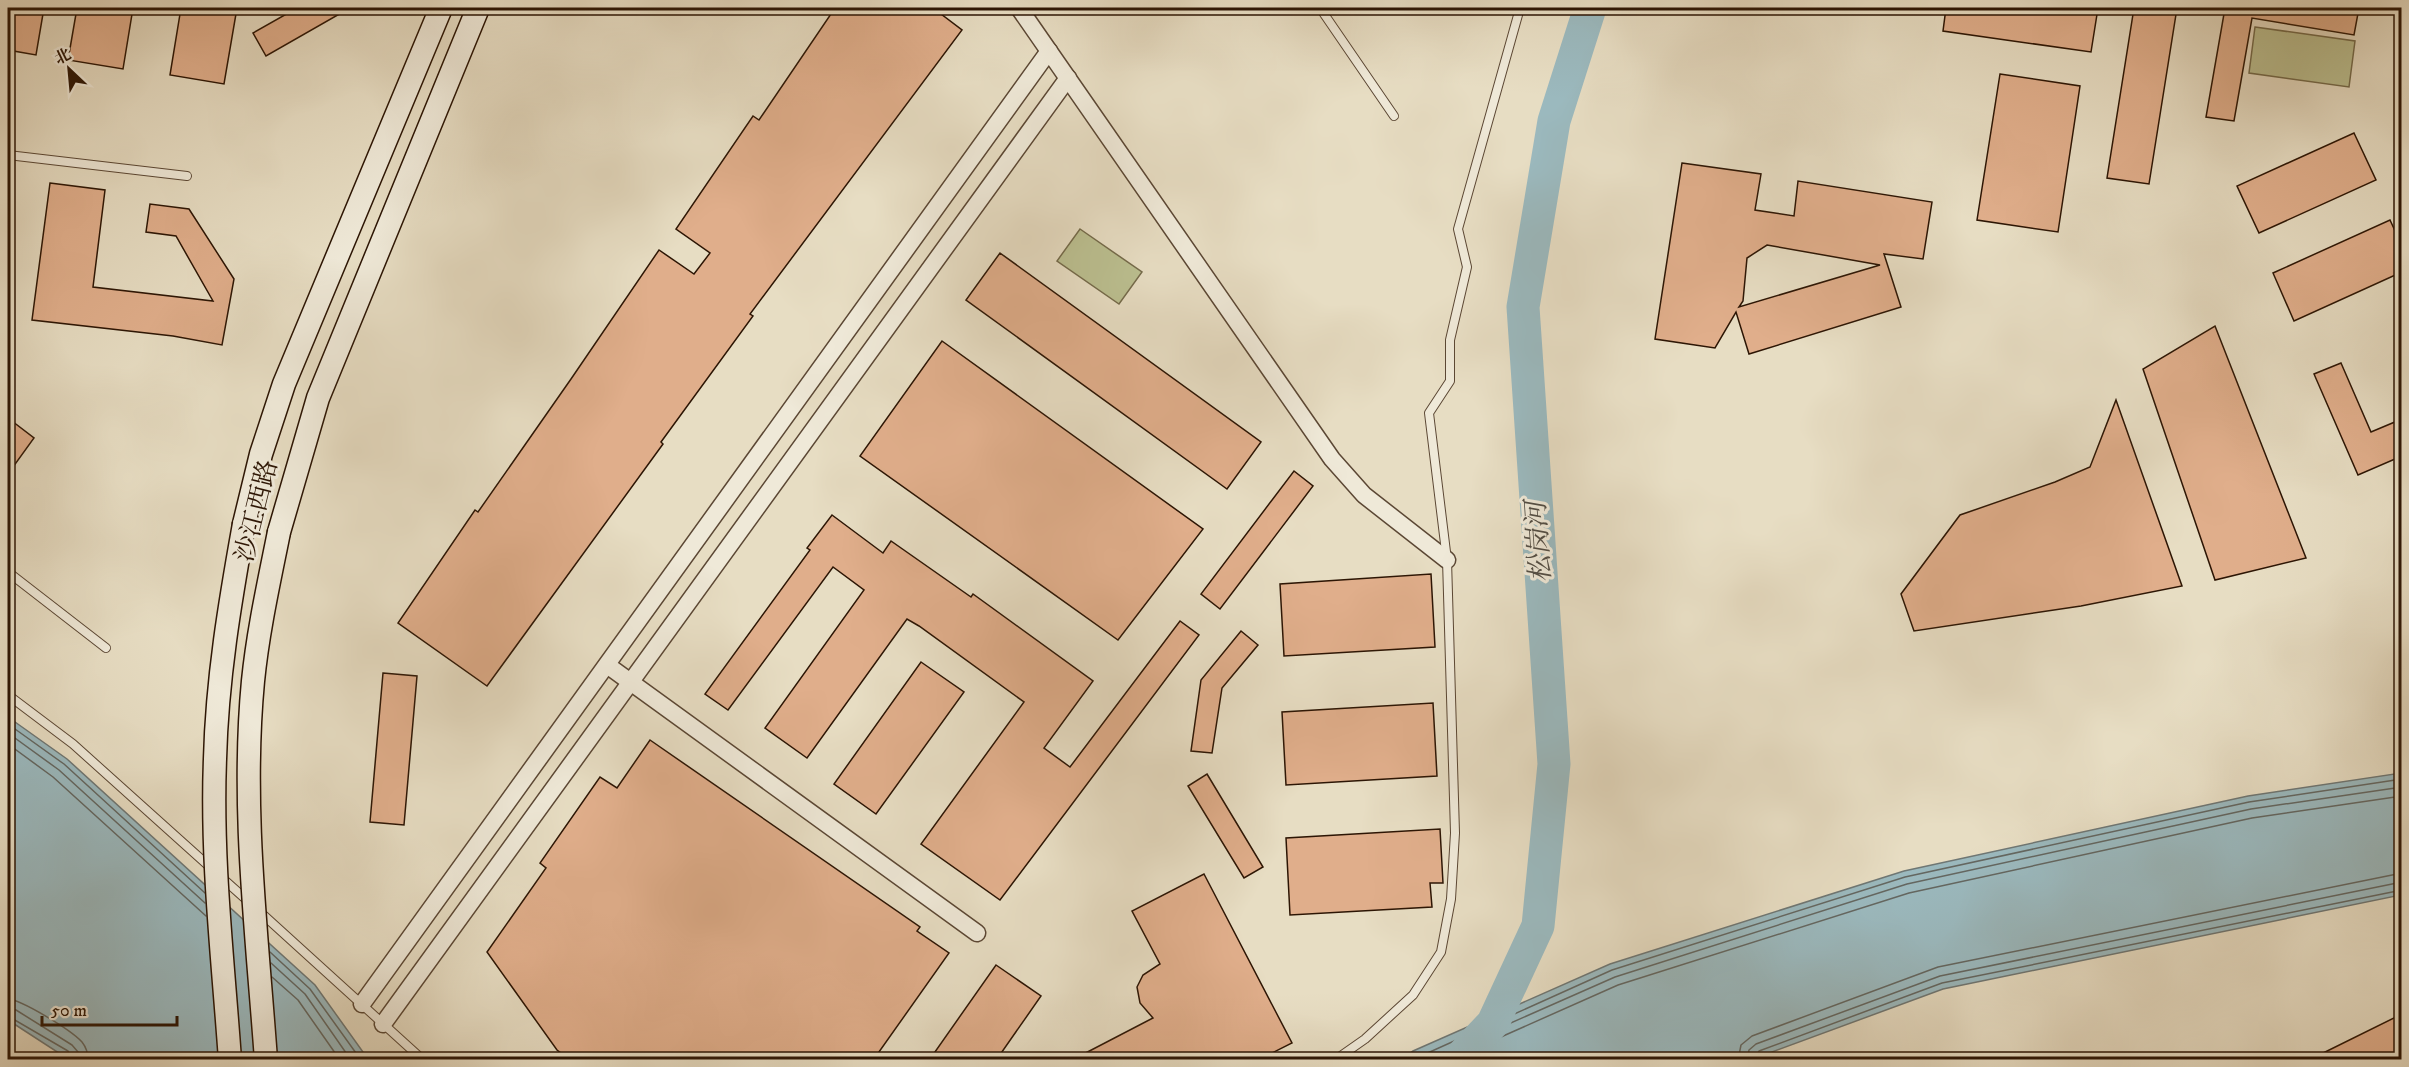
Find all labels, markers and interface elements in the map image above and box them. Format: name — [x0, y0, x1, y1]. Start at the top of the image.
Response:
north arrow — [39, 39, 99, 99]
text: 北 — [51, 44, 74, 69]
street label: 沙江西路 — [228, 457, 286, 565]
water label: 松岗河 — [1519, 495, 1559, 584]
scale bar — [42, 989, 177, 1027]
text: 50 m — [51, 1000, 87, 1022]

